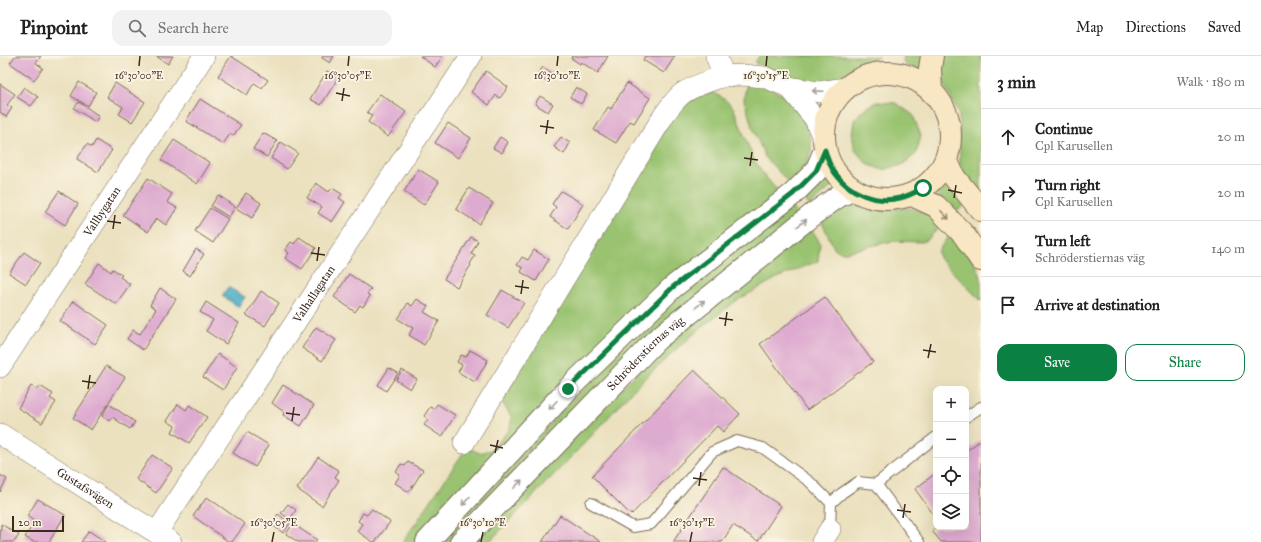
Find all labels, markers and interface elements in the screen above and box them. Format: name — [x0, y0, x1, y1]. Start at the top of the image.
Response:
search box — [112, 10, 392, 46]
text: Pinpoint — [20, 16, 88, 39]
icon: search — [126, 17, 148, 39]
text: Search here — [158, 19, 229, 37]
text: Map — [1076, 19, 1103, 36]
text: Directions — [1125, 19, 1186, 36]
text: Saved — [1208, 19, 1241, 36]
text: 16°30'00"E — [115, 70, 163, 82]
text: 16°30'05"E — [324, 70, 372, 82]
text: 16°30'10"E — [534, 70, 580, 82]
text: 16°30'15"E — [743, 70, 789, 82]
text: 3 min — [997, 72, 1036, 93]
text: Walk · 180 m — [1176, 74, 1245, 90]
one-way arrow — [811, 87, 824, 95]
text: Continue — [1035, 120, 1093, 138]
icon: ahead — [997, 126, 1019, 148]
text: 20 m — [1217, 129, 1245, 145]
text: Cpl Karusellen — [1035, 138, 1113, 154]
text: Turn right — [1035, 176, 1100, 194]
route start — [914, 179, 932, 197]
icon: right — [997, 182, 1019, 204]
street label: Vallbygatan — [80, 183, 124, 240]
text: 20 m — [1217, 185, 1245, 201]
text: Cpl Karusellen — [1035, 194, 1113, 210]
one-way arrow — [940, 210, 949, 220]
one-way arrow — [796, 219, 807, 228]
text: Turn left — [1035, 232, 1091, 250]
icon: left — [997, 238, 1019, 260]
text: 140 m — [1211, 241, 1245, 257]
text: Schröderstiernas väg — [1035, 250, 1144, 266]
street label: Valhallagatan — [289, 262, 338, 326]
icon: arrive — [997, 294, 1019, 316]
text: Arrive at destination — [1035, 296, 1160, 314]
one-way arrow — [694, 300, 705, 309]
street label: Schröderstiernas väg — [604, 313, 688, 393]
button: Save — [997, 344, 1117, 381]
button: Share — [1125, 344, 1245, 381]
route end — [559, 380, 577, 398]
map controls — [933, 386, 969, 530]
button: + — [933, 386, 969, 422]
one-way arrow — [549, 400, 558, 410]
button: − — [933, 422, 969, 458]
button: locate — [933, 458, 969, 494]
street label: Gustafsvägen — [54, 465, 117, 512]
one-way arrow — [513, 479, 522, 489]
button: layers — [933, 494, 969, 530]
one-way arrow — [461, 495, 470, 506]
scale bar — [12, 514, 64, 533]
text: 20 m — [18, 516, 41, 529]
text: 16°30'05"E — [250, 517, 298, 529]
text: 16°30'10"E — [460, 517, 506, 529]
text: 16°30'15"E — [669, 517, 715, 529]

